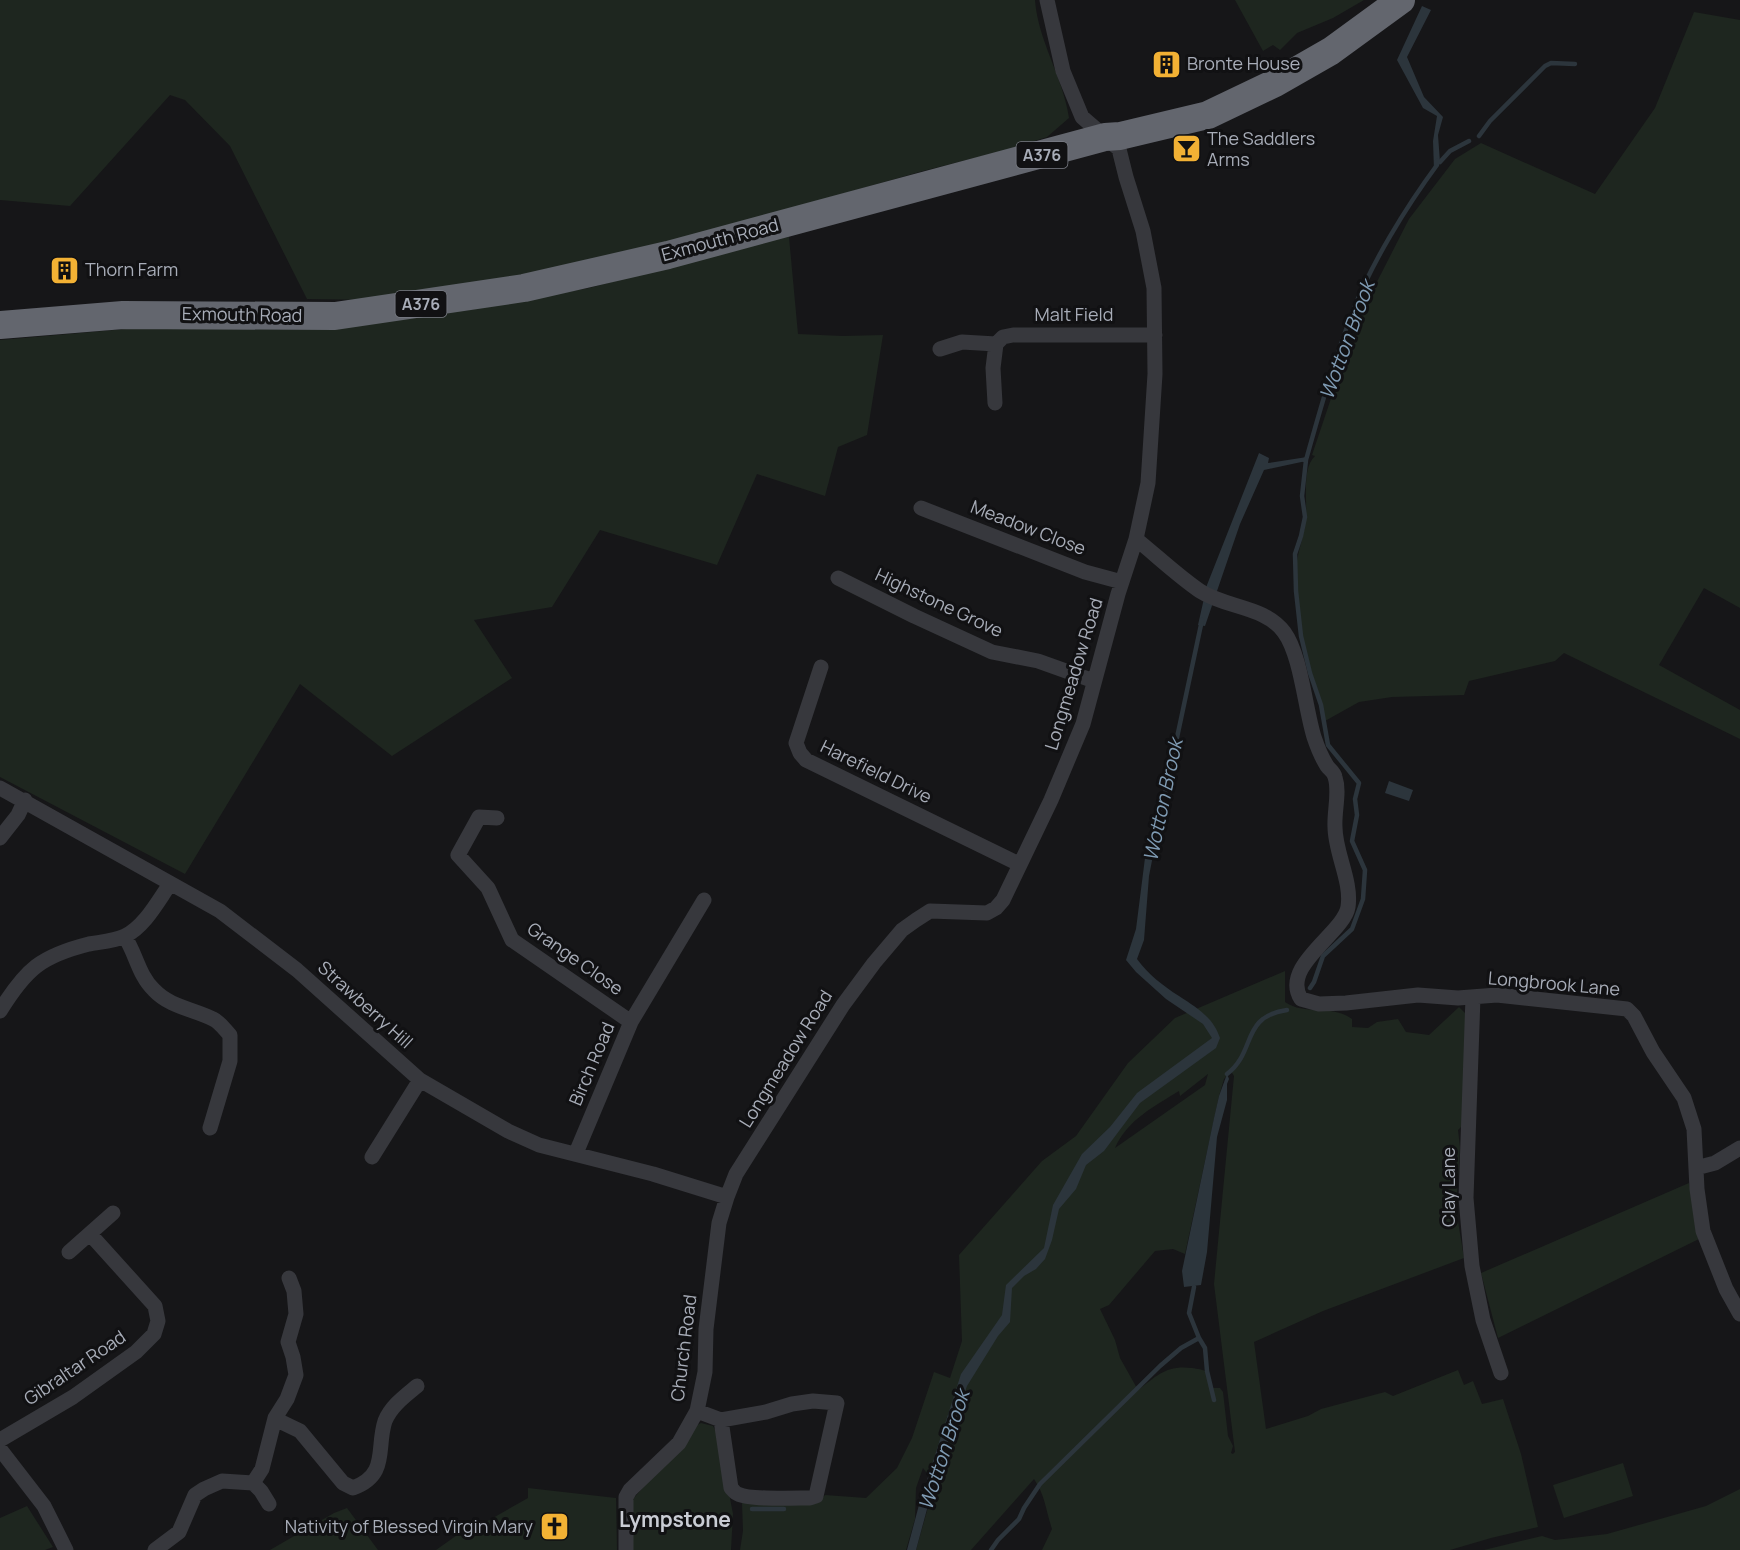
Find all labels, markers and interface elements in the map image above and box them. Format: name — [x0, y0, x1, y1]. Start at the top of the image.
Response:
building icon: Bronte House — [1150, 48, 1182, 80]
place label: Bronte House — [1187, 51, 1300, 75]
place label: The Saddlers Arms — [1207, 126, 1315, 171]
bar icon: The Saddlers Arms — [1170, 133, 1202, 165]
road number: A376 — [1016, 142, 1068, 168]
street label: Exmouth Road — [658, 212, 781, 266]
building icon: Thorn Farm — [48, 254, 80, 286]
place label: Thorn Farm — [85, 257, 178, 281]
water label: Wotton Brook — [1313, 274, 1382, 403]
road number: A376 — [396, 291, 446, 317]
street label: Exmouth Road — [182, 301, 302, 327]
street label: Malt Field — [1035, 302, 1113, 326]
street label: Meadow Close — [967, 494, 1089, 560]
street label: Highstone Grove — [872, 562, 1007, 642]
street label: Longmeadow Road — [1039, 595, 1108, 753]
water label: Wotton Brook — [1136, 733, 1189, 864]
street label: Harefield Drive — [817, 734, 936, 808]
street label: Grange Close — [523, 916, 628, 1000]
street label: Strawberry Hill — [313, 955, 418, 1053]
street label: Longbrook Lane — [1487, 965, 1621, 1001]
street label: Longmeadow Road — [733, 985, 837, 1132]
street label: Birch Road — [563, 1018, 619, 1109]
street label: Clay Lane — [1436, 1147, 1460, 1227]
street label: Church Road — [665, 1293, 701, 1403]
street label: Gibraltar Road — [19, 1324, 130, 1410]
water label: Wotton Brook — [911, 1383, 977, 1513]
district label: Lympstone — [619, 1505, 731, 1533]
church icon: Nativity of Blessed Virgin Mary — [538, 1511, 570, 1543]
place label: Nativity of Blessed Virgin Mary — [285, 1514, 533, 1538]

